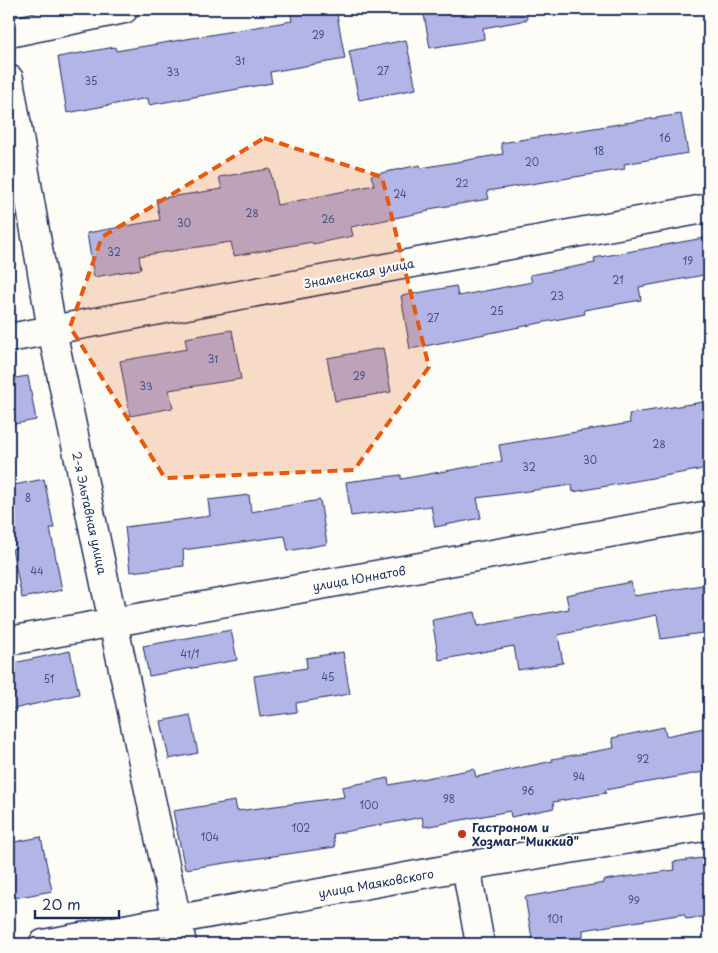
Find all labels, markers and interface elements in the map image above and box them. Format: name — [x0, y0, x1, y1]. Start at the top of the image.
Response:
house number: 29 — [312, 27, 325, 42]
house number: 31 — [235, 53, 245, 68]
house number: 27 — [377, 63, 390, 78]
house number: 33 — [166, 64, 180, 79]
house number: 35 — [85, 73, 97, 88]
house number: 16 — [659, 130, 671, 145]
house number: 18 — [594, 143, 604, 158]
house number: 20 — [525, 154, 539, 169]
house number: 22 — [455, 175, 469, 190]
house number: 24 — [393, 186, 407, 201]
house number: 28 — [245, 205, 259, 220]
house number: 26 — [321, 211, 335, 226]
house number: 30 — [177, 215, 191, 230]
house number: 32 — [107, 244, 121, 259]
street label: Знаменская улица — [301, 253, 416, 293]
house number: 19 — [683, 253, 693, 268]
house number: 21 — [612, 272, 624, 287]
house number: 23 — [550, 288, 564, 303]
house number: 25 — [490, 303, 504, 318]
house number: 27 — [427, 310, 440, 325]
house number: 31 — [208, 351, 218, 366]
house number: 29 — [353, 368, 366, 383]
house number: 33 — [139, 378, 153, 393]
house number: 28 — [652, 436, 666, 451]
street label: 2-я Эльтавная улица — [68, 450, 112, 576]
house number: 30 — [583, 452, 597, 467]
house number: 32 — [522, 459, 536, 474]
house number: 8 — [25, 490, 31, 505]
street label: улица Юннатов — [311, 561, 407, 595]
house number: 44 — [30, 563, 44, 578]
house number: 41/1 — [180, 646, 200, 661]
house number: 45 — [322, 669, 334, 684]
house number: 51 — [44, 671, 54, 686]
house number: 92 — [637, 751, 649, 766]
house number: 94 — [573, 769, 586, 784]
house number: 96 — [522, 783, 534, 798]
house number: 98 — [443, 791, 455, 806]
house number: 100 — [359, 797, 379, 812]
place label: Гастроном и Хозмаг "Миккид" — [472, 818, 579, 850]
house number: 102 — [292, 820, 310, 835]
marker: Гастроном и Хозмаг "Миккид" — [456, 828, 468, 840]
house number: 104 — [201, 829, 220, 844]
street label: улица Маяковского — [317, 864, 435, 902]
scale bar — [35, 888, 119, 920]
text: 20 m — [42, 892, 81, 915]
house number: 99 — [628, 892, 640, 907]
house number: 101 — [547, 911, 563, 926]

